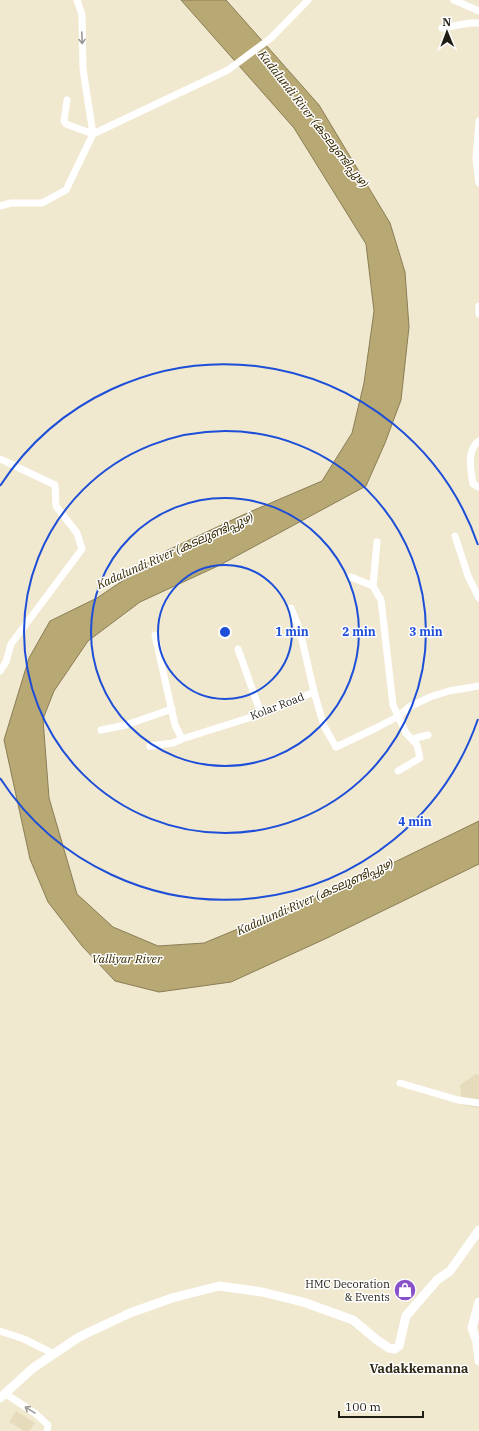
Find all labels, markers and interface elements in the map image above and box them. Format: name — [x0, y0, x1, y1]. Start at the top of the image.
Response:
north arrow — [427, 12, 467, 52]
text: N — [442, 15, 452, 29]
one-way arrow — [79, 31, 86, 44]
water label: Kadalundi River (കടലുണ്ടിപ്പുഴ) — [254, 46, 372, 191]
water label: Kadalundi River (കടലുണ്ടിപ്പുഴ) — [93, 509, 256, 593]
text: 1 min — [275, 624, 309, 639]
text: 2 min — [342, 624, 376, 639]
text: 3 min — [409, 624, 443, 639]
centre of rings — [218, 625, 232, 639]
street label: Kolar Road — [248, 689, 306, 723]
text: 4 min — [398, 814, 432, 829]
water label: Kadalundi River (കടലുണ്ടിപ്പുഴ) — [233, 855, 396, 939]
water label: Valliyar River — [92, 951, 163, 966]
place label: HMC Decoration & Events — [305, 1277, 390, 1304]
shop icon: HMC Decoration & Events — [392, 1277, 418, 1303]
district label: Vadakkemanna — [369, 1360, 469, 1377]
scale bar — [339, 1393, 423, 1419]
text: 100 m — [345, 1399, 381, 1414]
one-way arrow — [24, 1406, 36, 1414]

